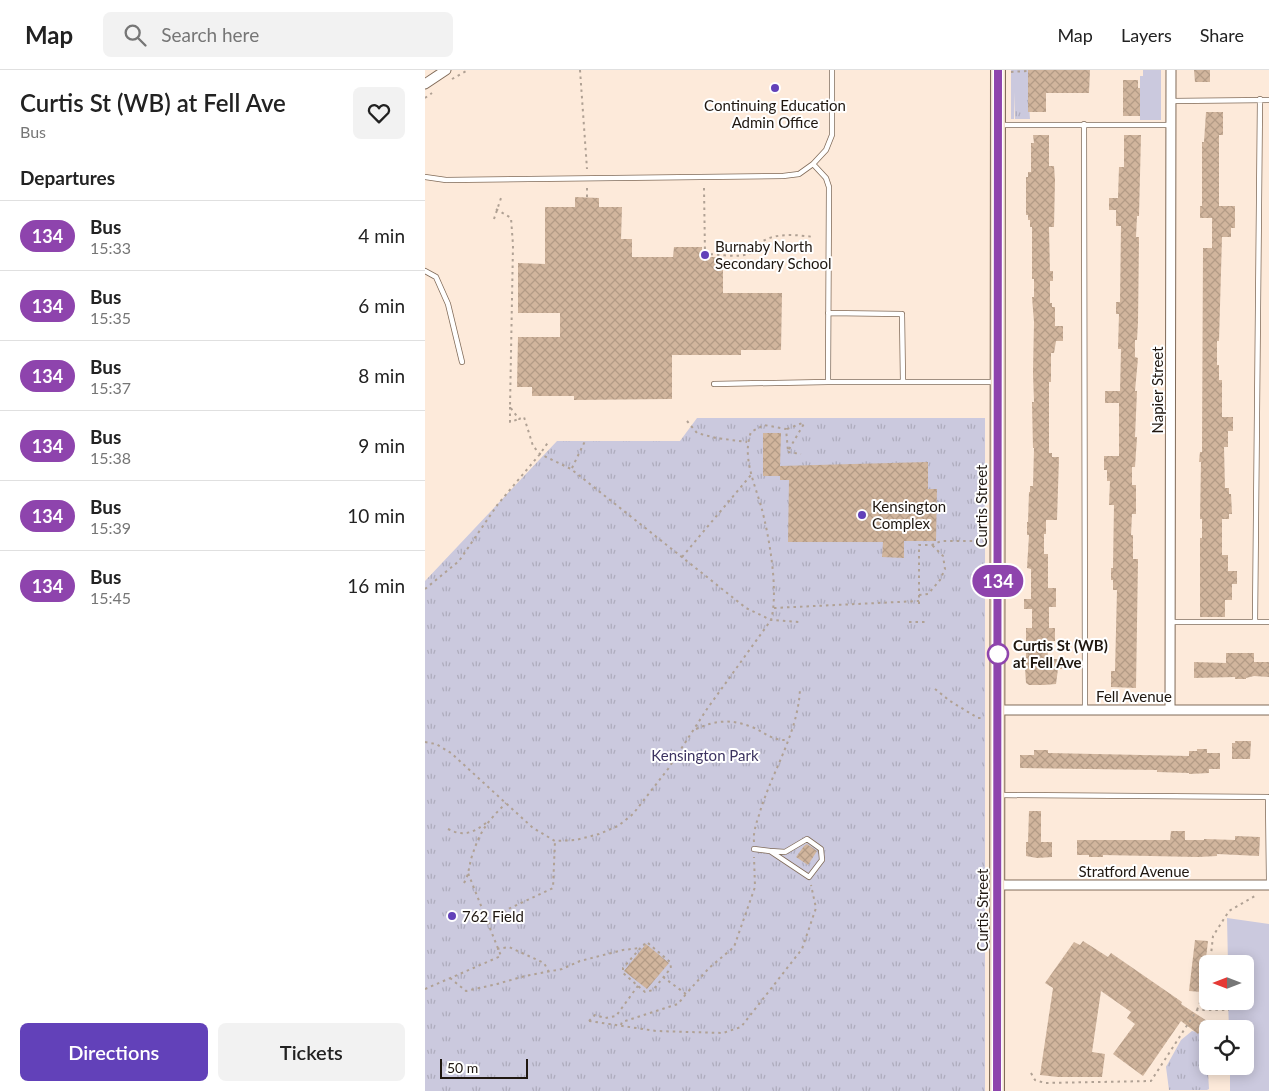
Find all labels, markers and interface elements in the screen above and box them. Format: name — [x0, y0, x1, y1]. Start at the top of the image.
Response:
search box — [103, 12, 453, 57]
text: Map — [25, 20, 73, 49]
icon: search — [121, 21, 149, 49]
text: Search here — [161, 23, 259, 46]
text: Map — [1057, 24, 1093, 46]
text: Layers — [1121, 24, 1172, 46]
text: Share — [1200, 24, 1244, 46]
marker: Continuing Education Admin Office — [769, 82, 781, 94]
button: heart — [353, 87, 405, 139]
text: Curtis St (WB) at Fell Ave — [20, 88, 286, 117]
place label: Continuing Education Admin Office — [704, 96, 846, 131]
text: Bus — [20, 122, 46, 141]
text: Departures — [20, 166, 115, 189]
text: Bus — [90, 215, 121, 238]
text: 4 min — [358, 224, 405, 247]
text: 134 — [32, 225, 63, 247]
place label: Burnaby North Secondary School — [715, 237, 832, 272]
text: 15:33 — [90, 238, 131, 257]
marker: Burnaby North Secondary School — [699, 249, 711, 261]
text: Bus — [90, 285, 121, 308]
text: 6 min — [358, 294, 405, 317]
text: 134 — [32, 295, 63, 317]
text: 15:35 — [90, 308, 131, 327]
street label: Napier Street — [1148, 346, 1166, 434]
text: Bus — [90, 355, 121, 378]
text: 8 min — [358, 364, 405, 387]
text: 134 — [32, 365, 63, 387]
text: 15:37 — [90, 378, 131, 397]
text: Bus — [90, 425, 121, 448]
text: 9 min — [358, 434, 405, 457]
text: 134 — [32, 435, 63, 457]
text: 15:38 — [90, 448, 131, 467]
street label: Curtis Street — [972, 464, 990, 547]
text: Bus — [90, 495, 121, 518]
place label: Kensington Complex — [872, 497, 946, 532]
text: 10 min — [347, 504, 405, 527]
text: 134 — [32, 505, 63, 527]
marker: Kensington Complex — [856, 509, 868, 521]
text: 15:39 — [90, 518, 131, 537]
text: Bus — [90, 565, 121, 588]
line badge: 134 — [969, 565, 1027, 597]
text: 134 — [982, 570, 1014, 592]
text: 16 min — [347, 574, 405, 597]
text: 134 — [32, 575, 63, 597]
text: 15:45 — [90, 588, 131, 607]
place label: Curtis St (WB) at Fell Ave — [1013, 636, 1108, 671]
marker: Curtis St (WB) at Fell Ave — [987, 643, 1009, 665]
street label: Fell Avenue — [1096, 687, 1172, 705]
park label: Kensington Park — [651, 746, 759, 764]
street label: Stratford Avenue — [1078, 862, 1190, 880]
street label: Curtis Street — [973, 868, 991, 951]
place label: 762 Field — [462, 907, 524, 925]
marker: 762 Field — [446, 910, 458, 922]
north arrow — [1199, 955, 1254, 1010]
map controls — [1199, 955, 1254, 1075]
button: locate — [1199, 1020, 1254, 1075]
button: Directions — [20, 1023, 208, 1081]
button: Tickets — [218, 1023, 405, 1081]
scale bar — [440, 1056, 527, 1079]
text: 50 m — [447, 1059, 478, 1076]

